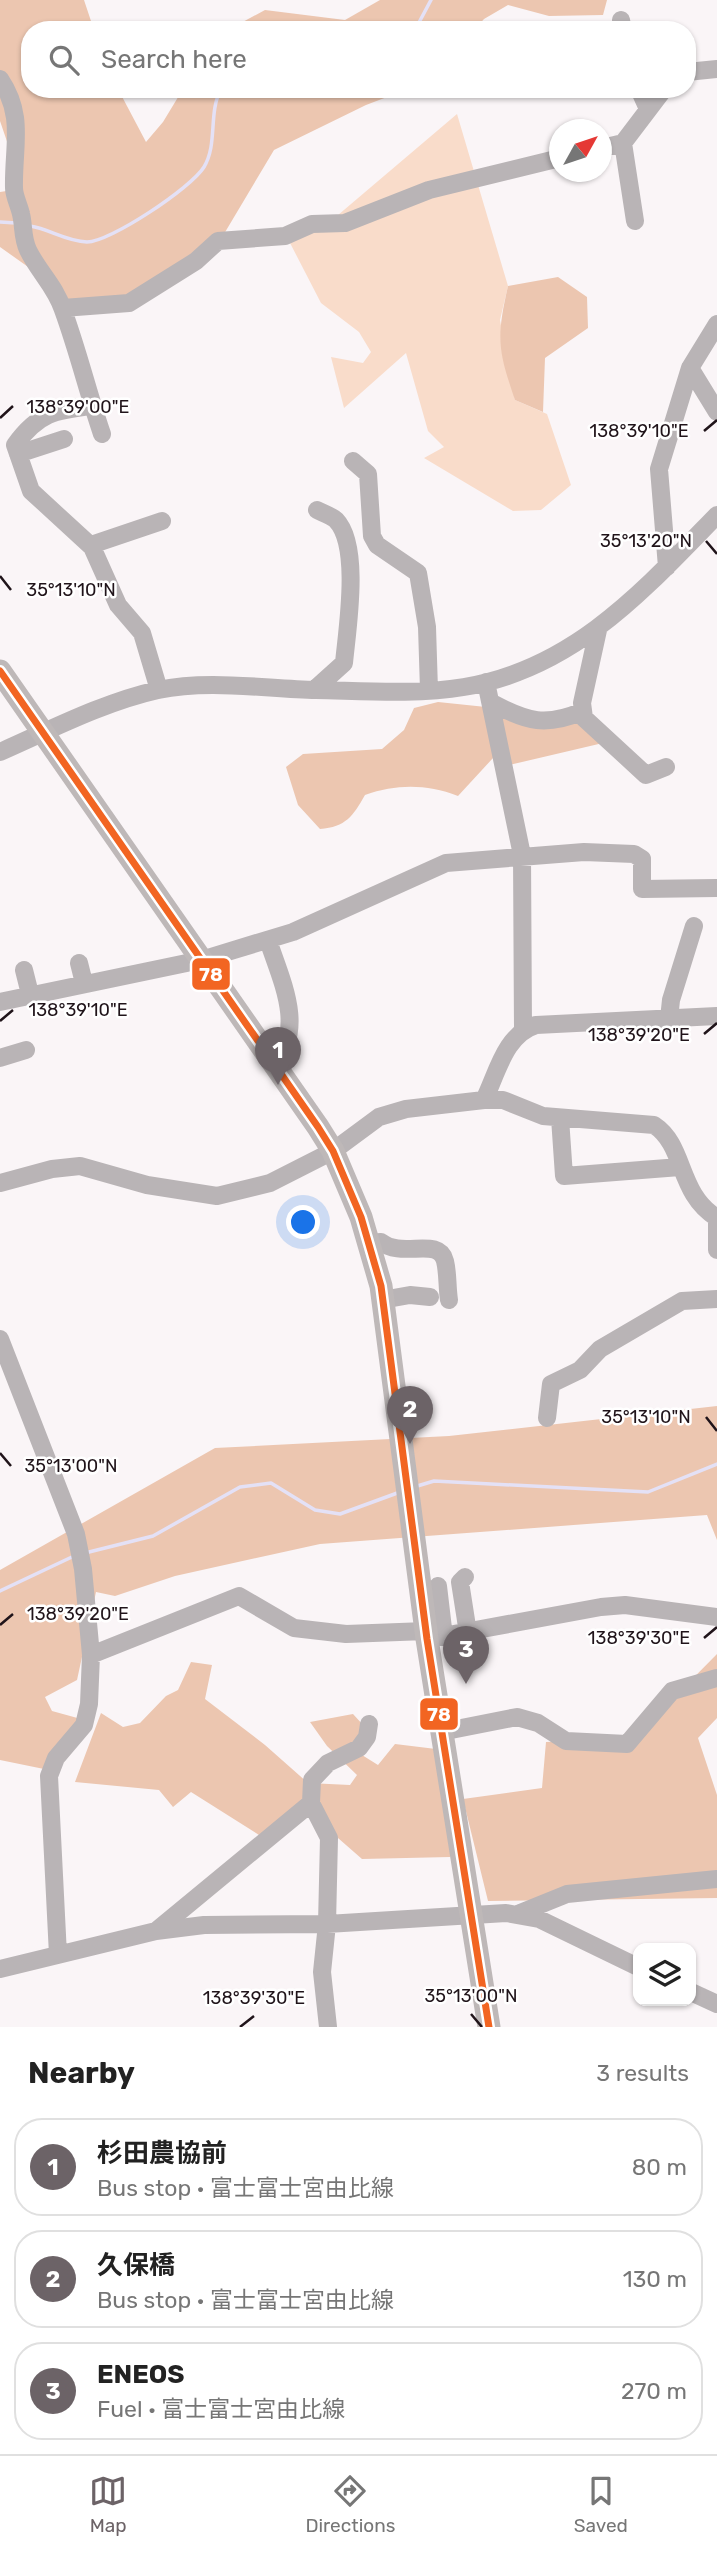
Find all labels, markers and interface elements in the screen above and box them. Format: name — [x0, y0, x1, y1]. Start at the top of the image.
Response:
search box — [21, 21, 696, 98]
icon: search — [45, 41, 83, 79]
text: Search here — [101, 44, 247, 75]
north arrow — [549, 119, 612, 182]
text: 138°39'00"E — [27, 396, 129, 418]
text: 138°39'10"E — [589, 420, 689, 442]
text: 35°13'20"N — [600, 530, 692, 552]
text: 35°13'10"N — [26, 579, 116, 601]
line badge: 78 — [191, 957, 231, 991]
text: 78 — [199, 963, 223, 986]
text: 138°39'10"E — [28, 999, 128, 1021]
text: 138°39'20"E — [588, 1024, 690, 1046]
pin: 1 — [255, 1027, 301, 1085]
your location — [286, 1205, 320, 1239]
pin: 2 — [387, 1386, 433, 1444]
text: 35°13'10"N — [601, 1406, 691, 1428]
text: 35°13'00"N — [24, 1455, 118, 1477]
text: 138°39'20"E — [27, 1603, 129, 1625]
pin: 3 — [443, 1626, 489, 1684]
text: 138°39'30"E — [588, 1627, 690, 1649]
line badge: 78 — [419, 1697, 459, 1731]
text: 78 — [427, 1703, 451, 1726]
map controls — [633, 1943, 696, 2006]
button: layers — [633, 1943, 696, 2006]
text: 35°13'00"N — [424, 1985, 518, 2007]
text: 138°39'30"E — [203, 1987, 305, 2009]
text: Nearby — [28, 2055, 135, 2091]
text: 3 results — [596, 2059, 689, 2087]
text: 杉田農協前 — [97, 2138, 227, 2169]
text: 1 — [47, 2153, 59, 2181]
text: 80 m — [632, 2153, 687, 2181]
text: Bus stop · 富士富士宮由比線 — [97, 2174, 394, 2202]
text: 久保橋 — [97, 2250, 175, 2281]
text: 2 — [46, 2265, 60, 2293]
text: 130 m — [623, 2265, 687, 2293]
text: Bus stop · 富士富士宮由比線 — [97, 2286, 394, 2314]
text: ENEOS — [97, 2359, 185, 2390]
text: 3 — [45, 2377, 61, 2405]
text: 270 m — [621, 2377, 687, 2405]
text: Fuel · 富士富士宮由比線 — [97, 2395, 345, 2423]
tab: Map — [89, 2472, 127, 2537]
tab: Directions — [305, 2472, 395, 2537]
tab: Saved — [574, 2472, 628, 2537]

